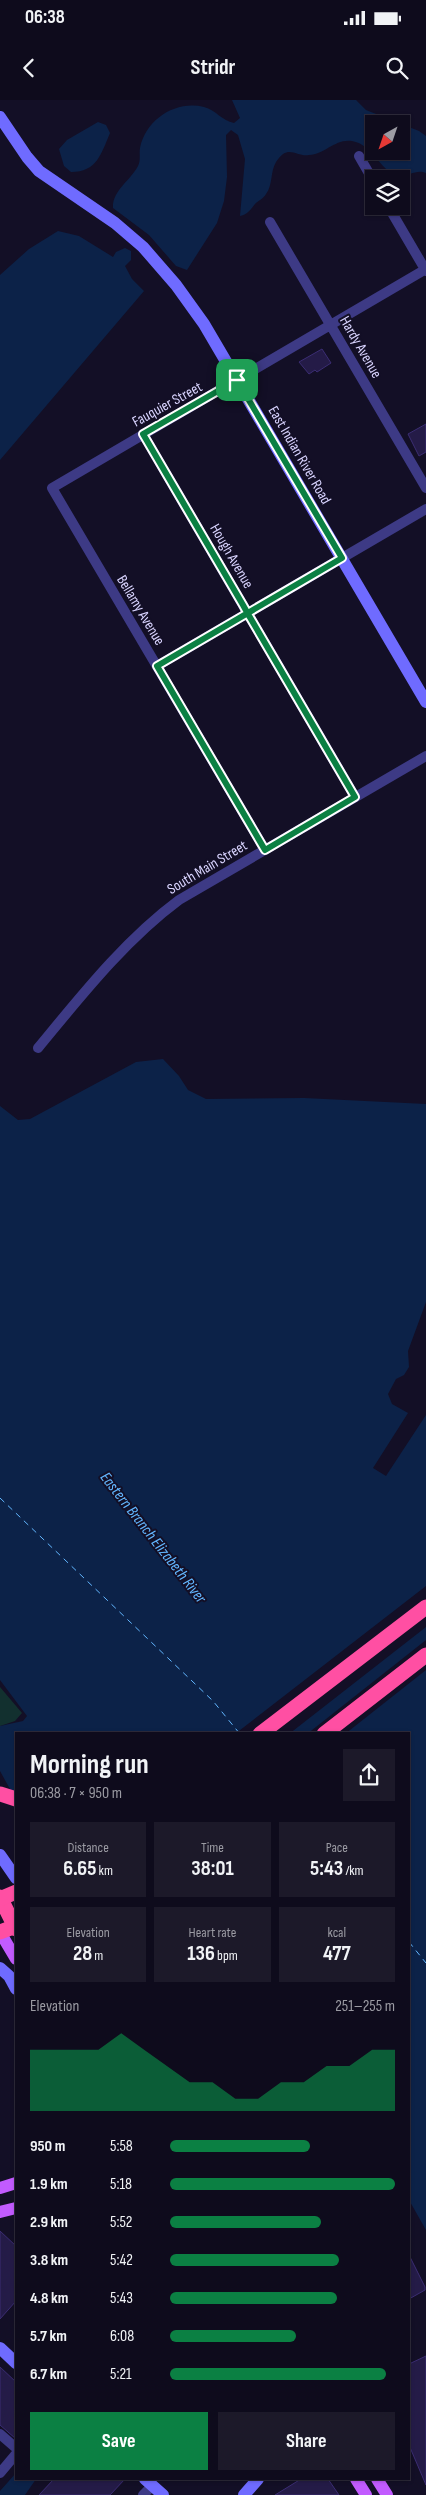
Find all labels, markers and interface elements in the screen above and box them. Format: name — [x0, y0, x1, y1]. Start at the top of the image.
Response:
text: 06:38 — [25, 6, 65, 29]
icon: back — [15, 54, 43, 82]
text: Stridr — [191, 54, 235, 81]
icon: search — [383, 54, 411, 82]
north arrow — [365, 115, 410, 160]
map controls — [365, 115, 410, 215]
button: layers — [365, 170, 410, 215]
street label: Hardy Avenue — [335, 313, 386, 382]
pin — [216, 359, 258, 401]
icon: arrive — [223, 366, 251, 394]
street label: Fauquier Street — [129, 377, 206, 431]
street label: East Indian River Road — [264, 403, 335, 508]
street label: Hough Avenue — [205, 520, 258, 592]
street label: Bellamy Avenue — [112, 572, 169, 649]
street label: South Main Street — [164, 836, 251, 899]
water label: Eastern Branch Elizabeth River — [96, 1469, 210, 1608]
text: Morning run — [30, 1748, 149, 1781]
button: share — [343, 1749, 395, 1801]
text: 06:38 · 7 × 950 m — [30, 1784, 122, 1803]
text: Distance — [68, 1839, 109, 1856]
text: Time — [201, 1839, 224, 1856]
text: Pace — [326, 1839, 348, 1856]
text: 6.65 — [63, 1856, 96, 1881]
text: 38:01 — [191, 1856, 234, 1881]
text: 5:43 — [310, 1856, 343, 1881]
text: km — [96, 1862, 113, 1879]
text: /km — [343, 1862, 364, 1879]
text: Elevation — [67, 1924, 110, 1941]
text: Heart rate — [189, 1924, 236, 1941]
text: kcal — [328, 1924, 346, 1941]
text: 28 — [73, 1941, 92, 1966]
text: 136 — [187, 1941, 215, 1966]
text: 477 — [323, 1941, 351, 1966]
text: m — [92, 1947, 103, 1964]
text: bpm — [215, 1947, 238, 1964]
text: Elevation — [30, 1997, 79, 2016]
text: 251–255 m — [335, 1997, 395, 2016]
text: 950 m — [30, 2137, 65, 2156]
text: 5:58 — [110, 2137, 133, 2156]
text: 1.9 km — [30, 2175, 68, 2194]
text: 5:18 — [110, 2175, 132, 2194]
text: 2.9 km — [30, 2213, 68, 2232]
text: 5:52 — [110, 2213, 132, 2232]
text: 3.8 km — [30, 2251, 68, 2270]
text: 5:42 — [110, 2251, 133, 2270]
text: 4.8 km — [30, 2289, 68, 2308]
text: 5:43 — [110, 2289, 133, 2308]
text: 5.7 km — [30, 2327, 67, 2346]
text: 6:08 — [110, 2327, 134, 2346]
text: 6.7 km — [30, 2365, 67, 2384]
text: 5:21 — [110, 2365, 132, 2384]
button: Save — [30, 2412, 208, 2470]
button: Share — [218, 2412, 395, 2470]

